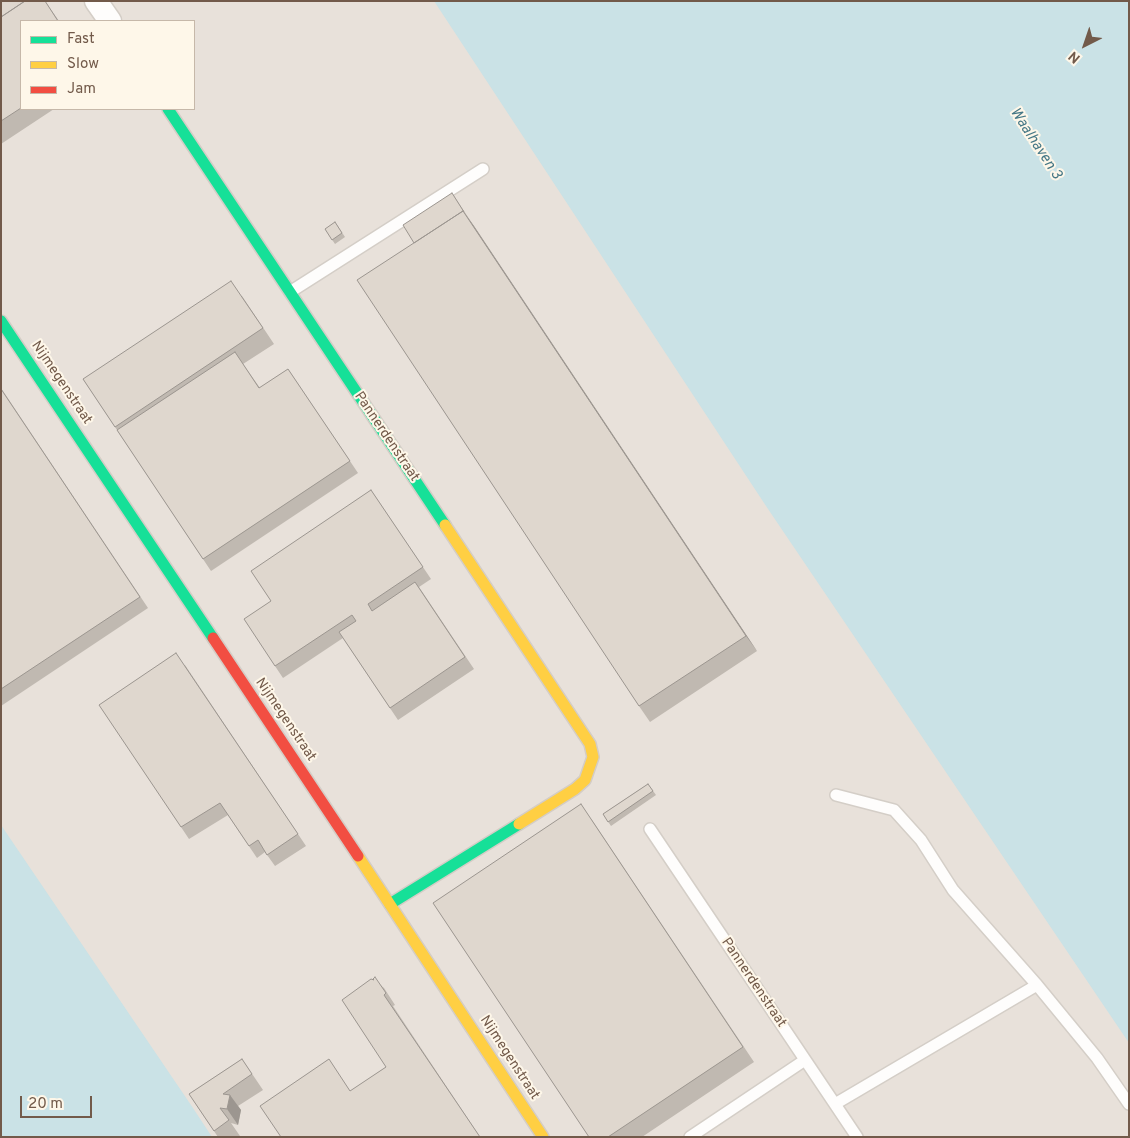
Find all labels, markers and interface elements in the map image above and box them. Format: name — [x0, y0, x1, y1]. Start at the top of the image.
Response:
legend — [20, 20, 195, 110]
north arrow — [1060, 20, 1110, 70]
text: Fast — [67, 30, 95, 49]
text: N — [1065, 47, 1084, 66]
text: Slow — [67, 55, 99, 74]
text: Jam — [67, 80, 96, 99]
water label: Waalhaven 3 — [1005, 105, 1065, 183]
street label: Nijmegenstraat — [27, 338, 95, 428]
street label: Pannerdenstraat — [350, 389, 422, 485]
street label: Nijmegenstraat — [251, 675, 319, 765]
street label: Pannerdenstraat — [717, 935, 789, 1031]
street label: Nijmegenstraat — [476, 1013, 542, 1103]
scale bar — [22, 1086, 95, 1118]
text: 20 m — [28, 1095, 63, 1114]

